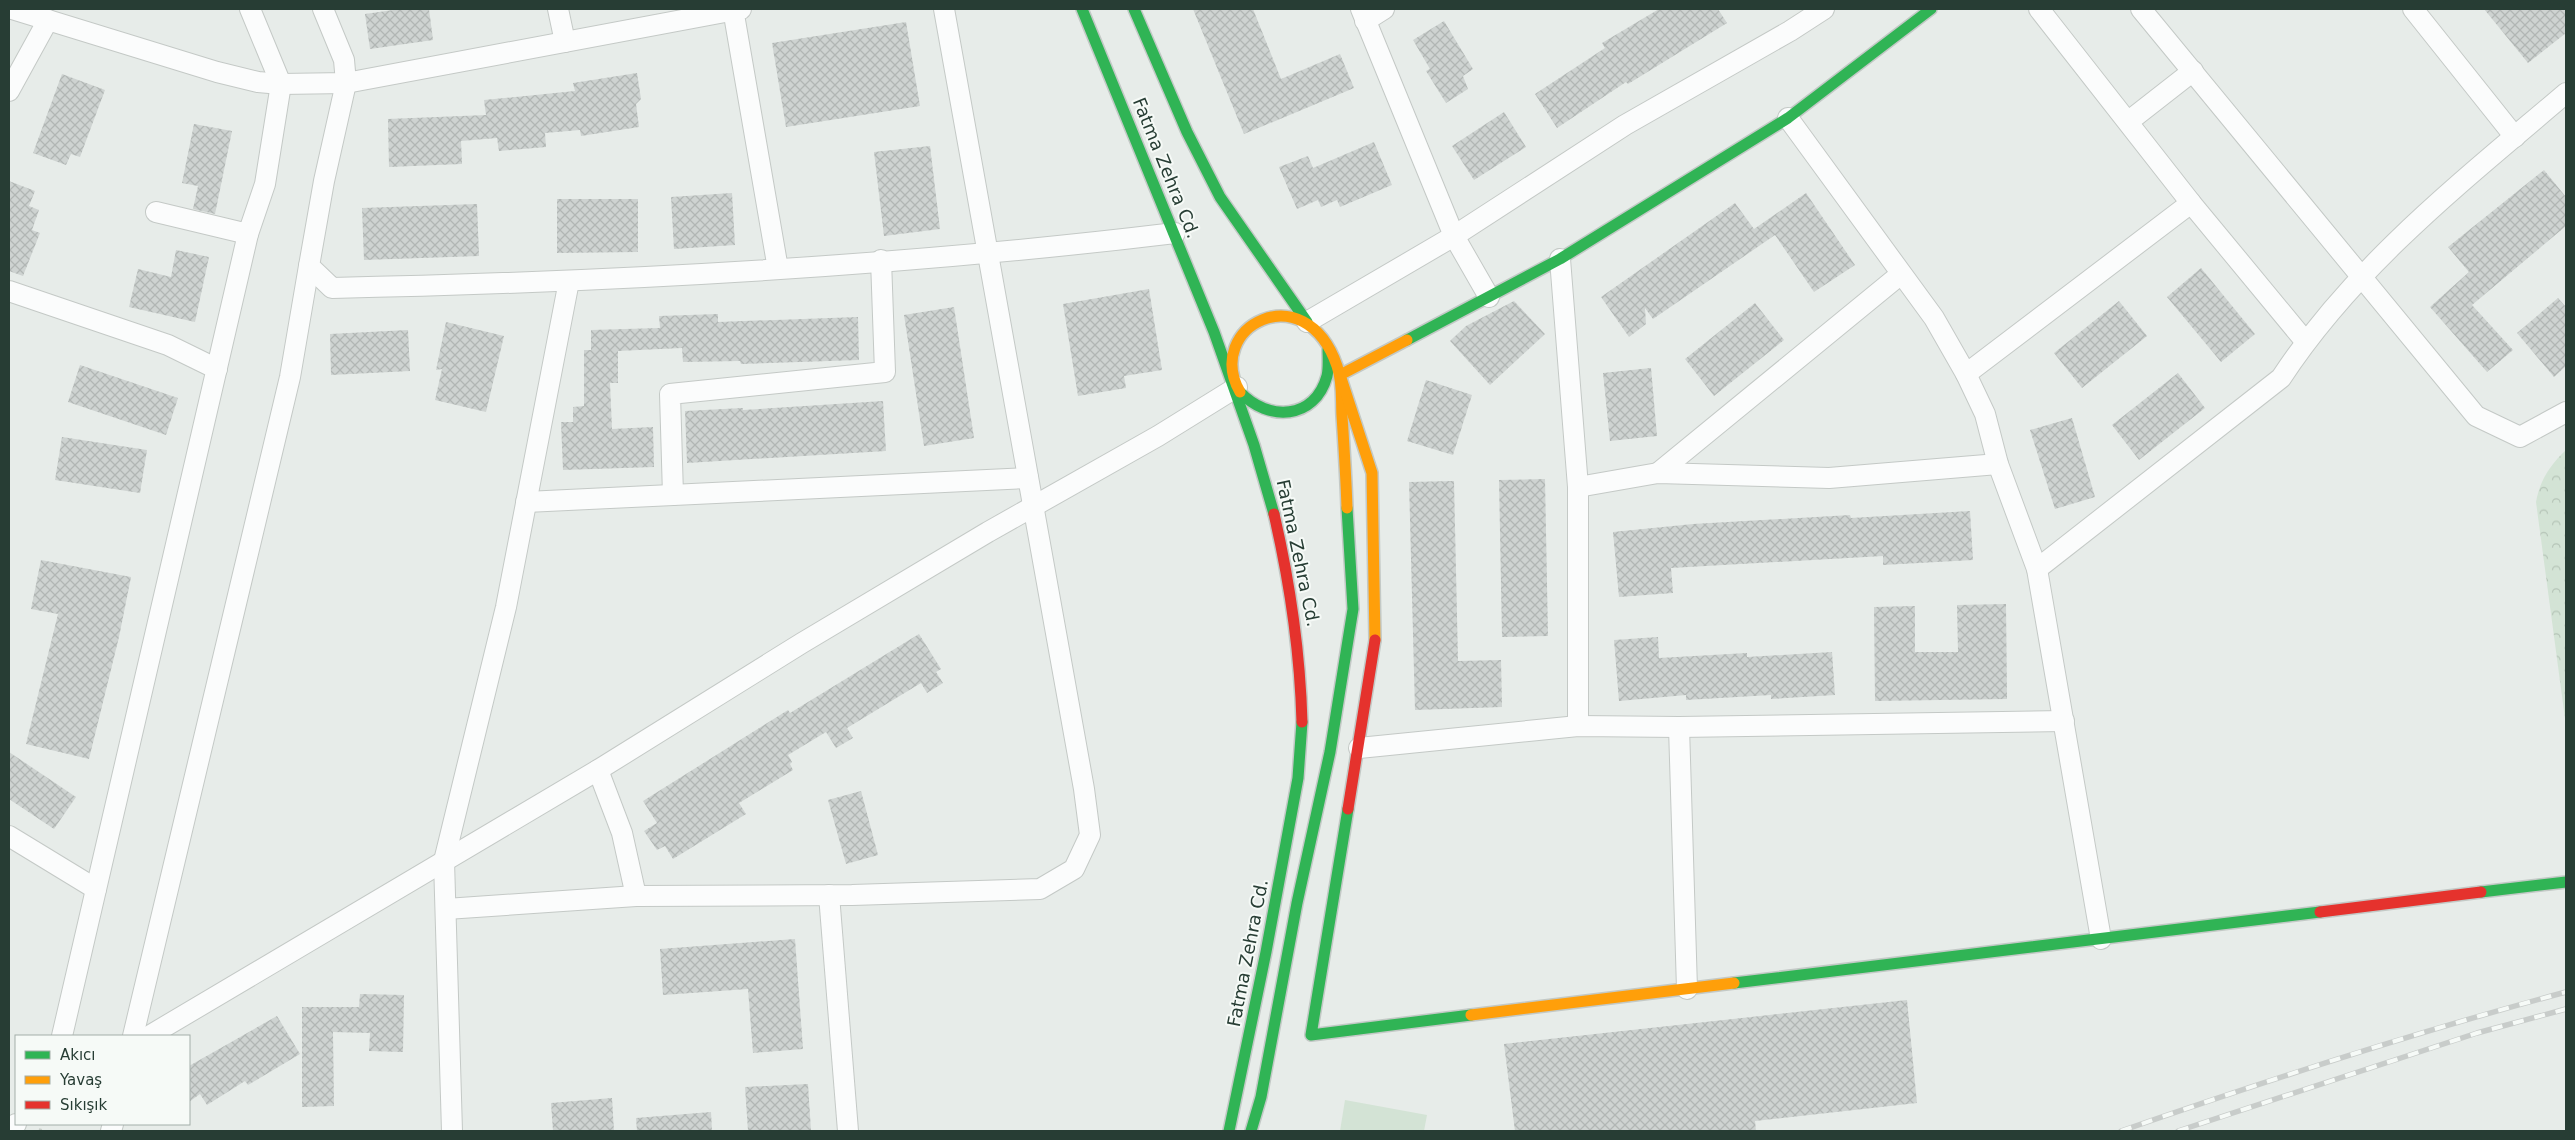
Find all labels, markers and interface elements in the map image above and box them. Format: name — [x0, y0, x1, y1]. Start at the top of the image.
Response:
street label: Fatma Zehra Cd. — [1129, 94, 1204, 241]
street label: Fatma Zehra Cd. — [1273, 477, 1324, 628]
street label: Fatma Zehra Cd. — [1223, 877, 1272, 1028]
legend — [15, 1035, 190, 1125]
text: Akıcı — [60, 1046, 96, 1064]
text: Yavaş — [59, 1071, 102, 1089]
text: Sıkışık — [60, 1096, 108, 1114]

